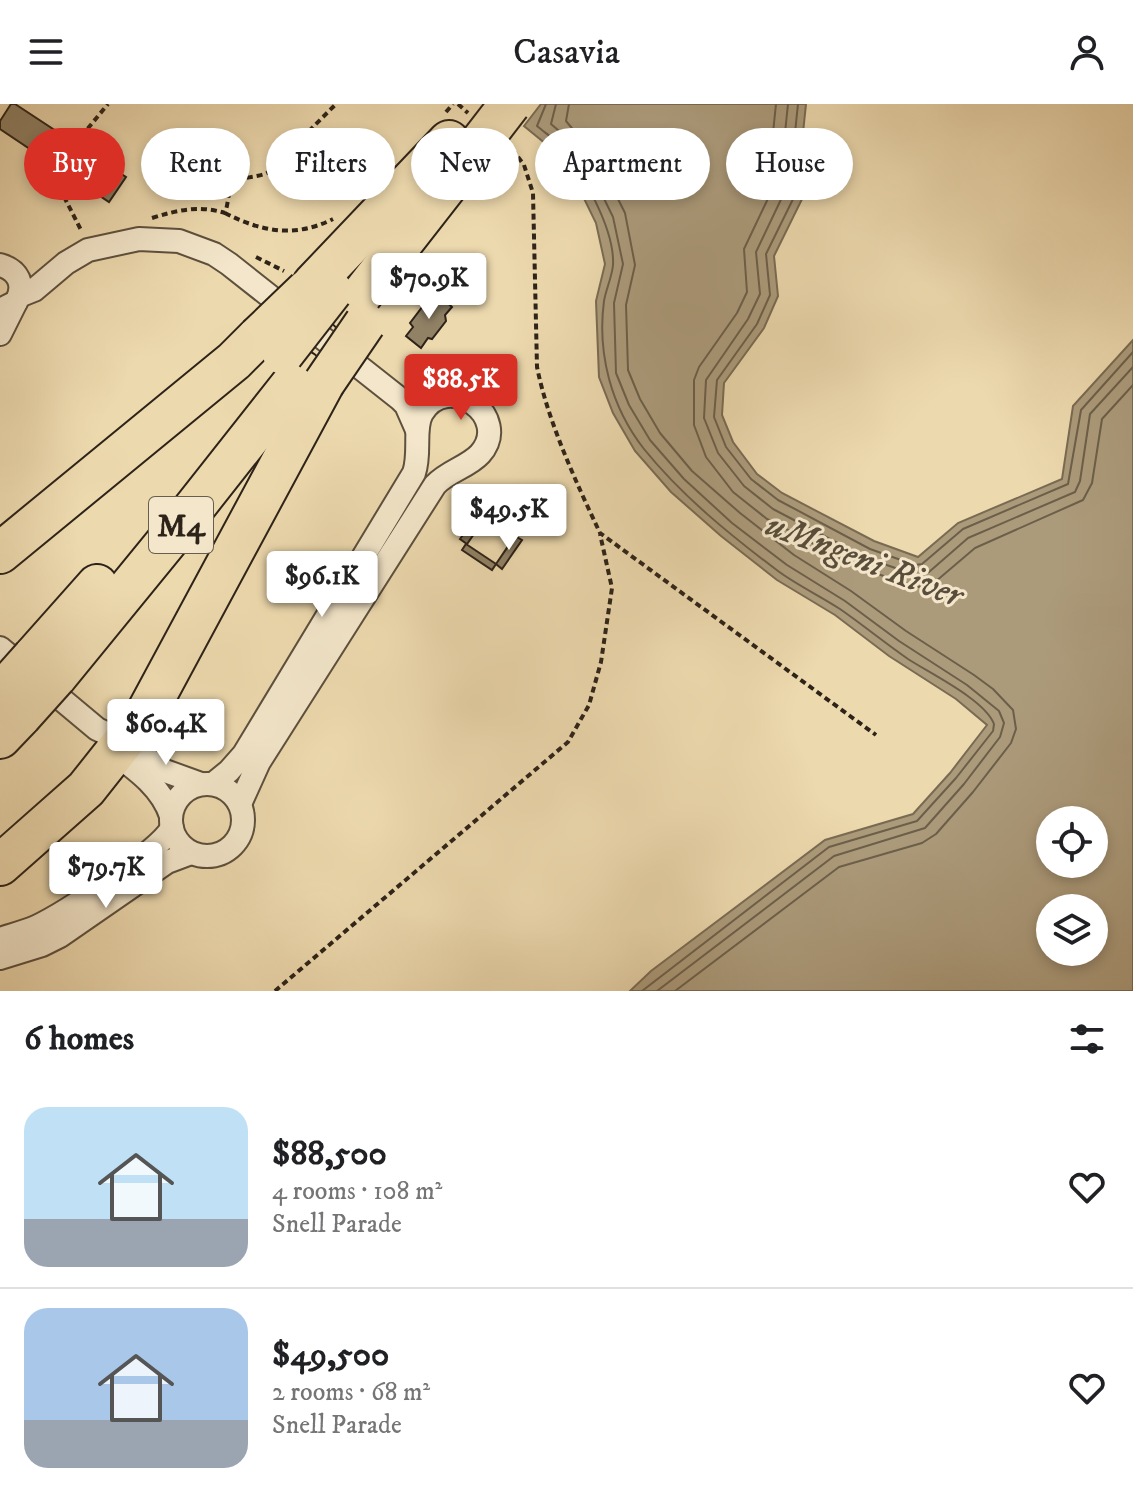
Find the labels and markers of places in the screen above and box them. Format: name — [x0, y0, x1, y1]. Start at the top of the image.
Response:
pin: $70.9K — [364, 253, 494, 321]
pin: $88.5K — [396, 354, 526, 422]
pin: $49.5K — [444, 484, 574, 552]
pin: $96.1K — [257, 551, 387, 619]
pin: $60.4K — [101, 699, 231, 767]
pin: $79.7K — [41, 842, 171, 910]

